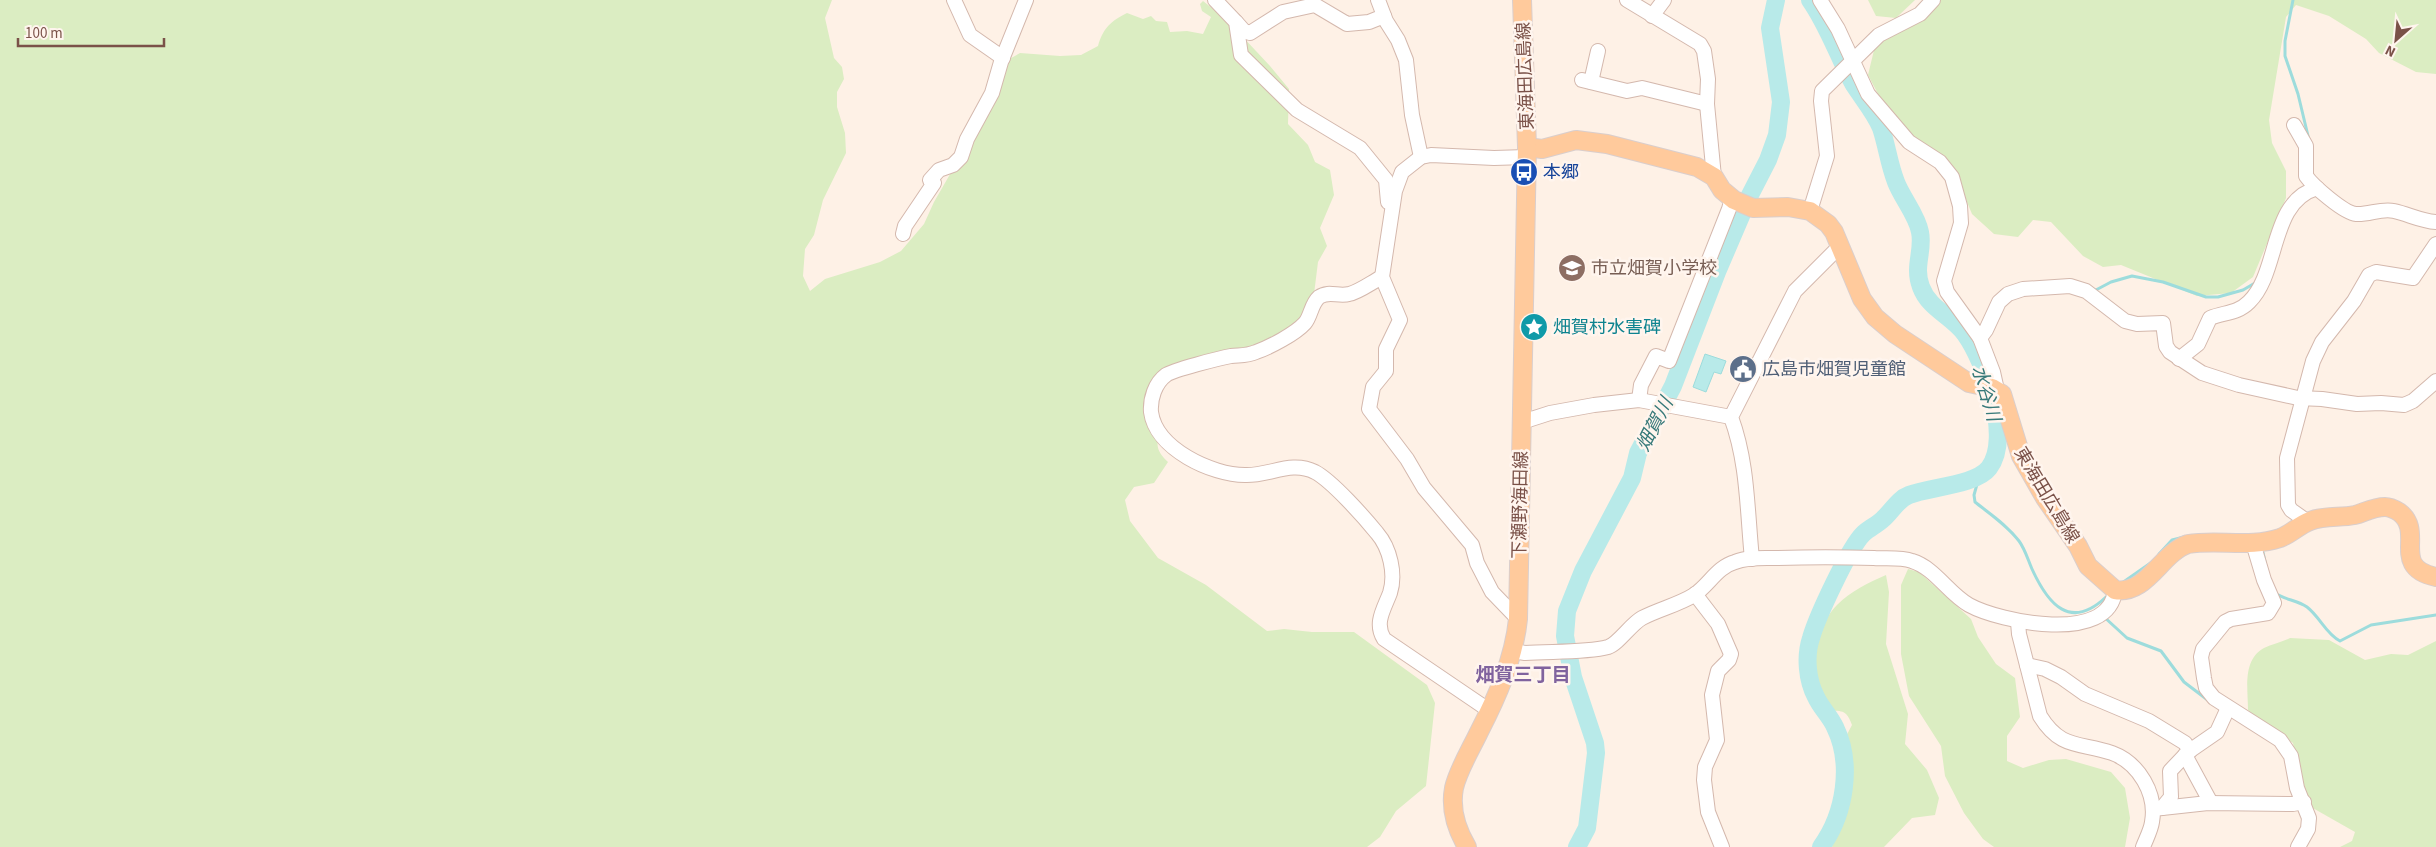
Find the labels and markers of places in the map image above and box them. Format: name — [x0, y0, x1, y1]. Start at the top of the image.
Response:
bus stop icon: 本郷 — [1509, 157, 1539, 187]
place label: 本郷 — [1543, 160, 1579, 185]
school or university icon: 市立畑賀小学校 — [1557, 253, 1587, 283]
place label: 市立畑賀小学校 — [1591, 256, 1717, 281]
place icon: 畑賀村水害碑 — [1519, 312, 1549, 342]
place label: 畑賀村水害碑 — [1553, 315, 1661, 340]
public building icon: 広島市畑賀児童館 — [1728, 354, 1758, 384]
place label: 広島市畑賀児童館 — [1762, 357, 1906, 382]

